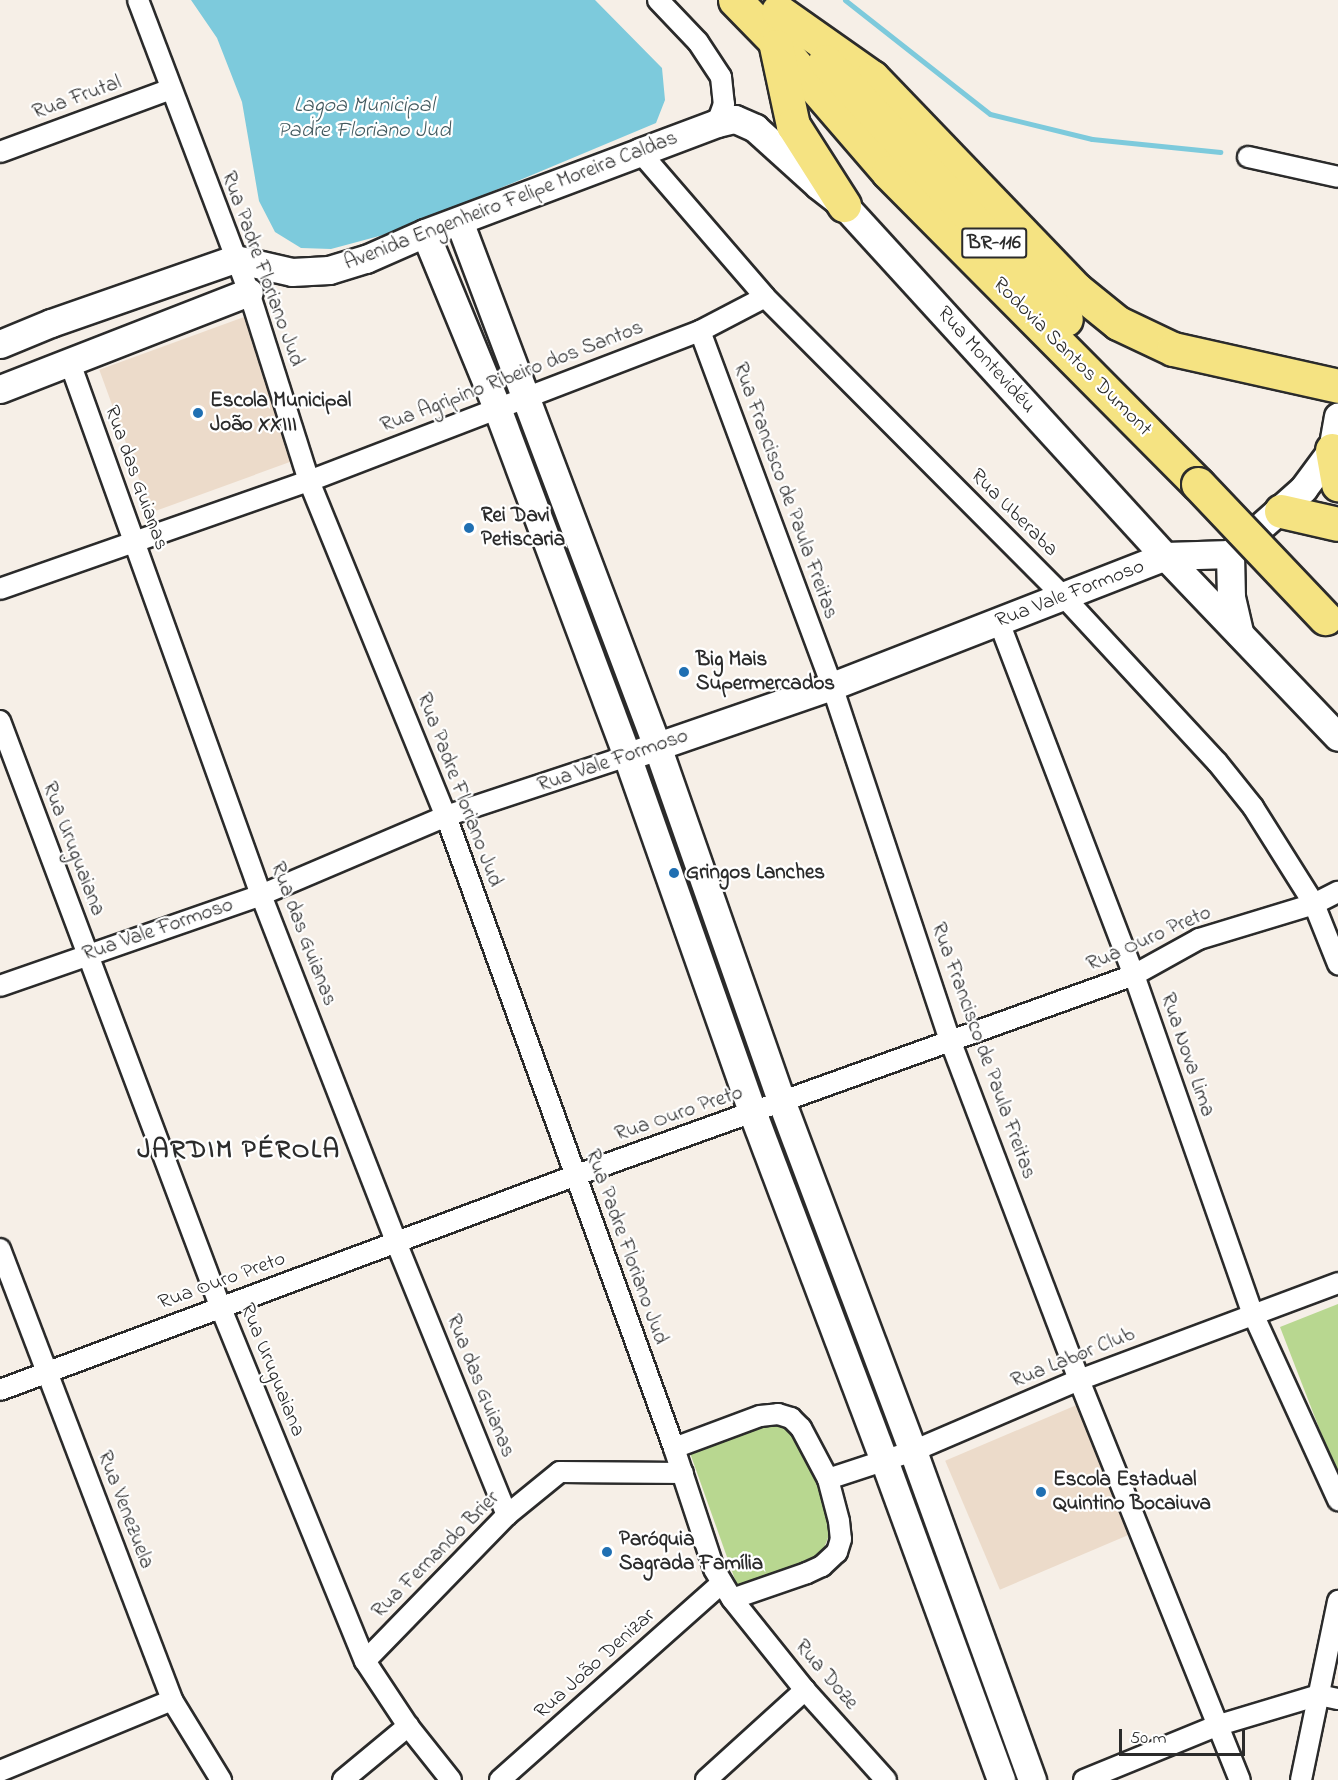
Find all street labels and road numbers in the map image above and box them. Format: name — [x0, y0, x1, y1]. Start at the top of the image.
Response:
street label: Rua Frutal — [29, 70, 125, 126]
street label: Avenida Engenheiro Felipe Moreira Caldas — [341, 126, 681, 276]
street label: Rua Padre Floriano Jud — [215, 168, 309, 370]
road number: BR-116 — [961, 226, 1027, 260]
street label: Rodovia Santos Dumont — [987, 272, 1157, 442]
street label: Rua Montevidéu — [931, 301, 1041, 419]
street label: Rua Agripino Ribeiro dos Santos — [377, 315, 647, 439]
street label: Rua Francisco de Paula Freitas — [727, 359, 843, 623]
street label: Rua das Guianas — [98, 402, 174, 554]
street label: Rua Uberaba — [965, 464, 1063, 562]
street label: Rua Vale Formoso — [992, 554, 1148, 634]
street label: Rua Padre Floriano Jud — [410, 690, 508, 890]
street label: Rua Vale Formoso — [534, 723, 692, 799]
street label: Rua Uruguaiana — [36, 778, 110, 920]
street label: Rua das Guianas — [264, 859, 342, 1009]
street label: Rua Vale Formoso — [79, 892, 237, 968]
street label: Rua Ouro Preto — [1083, 900, 1215, 978]
street label: Rua Francisco de Paula Freitas — [925, 919, 1041, 1183]
street label: Rua Nova Lima — [1154, 990, 1220, 1120]
street label: Rua Ouro Preto — [612, 1080, 746, 1148]
street label: Rua Padre Floriano Jud — [579, 1146, 673, 1348]
street label: Rua Ouro Preto — [155, 1246, 289, 1316]
street label: Rua Uruguaiana — [234, 1300, 310, 1440]
street label: Rua das Guianas — [440, 1311, 520, 1461]
street label: Rua Labor Club — [1007, 1322, 1139, 1394]
street label: Rua Venezuela — [91, 1448, 159, 1572]
street label: Rua Fernando Brier — [367, 1486, 505, 1624]
street label: Rua João Denizar — [529, 1603, 661, 1725]
street label: Rua Doze — [789, 1635, 863, 1715]

